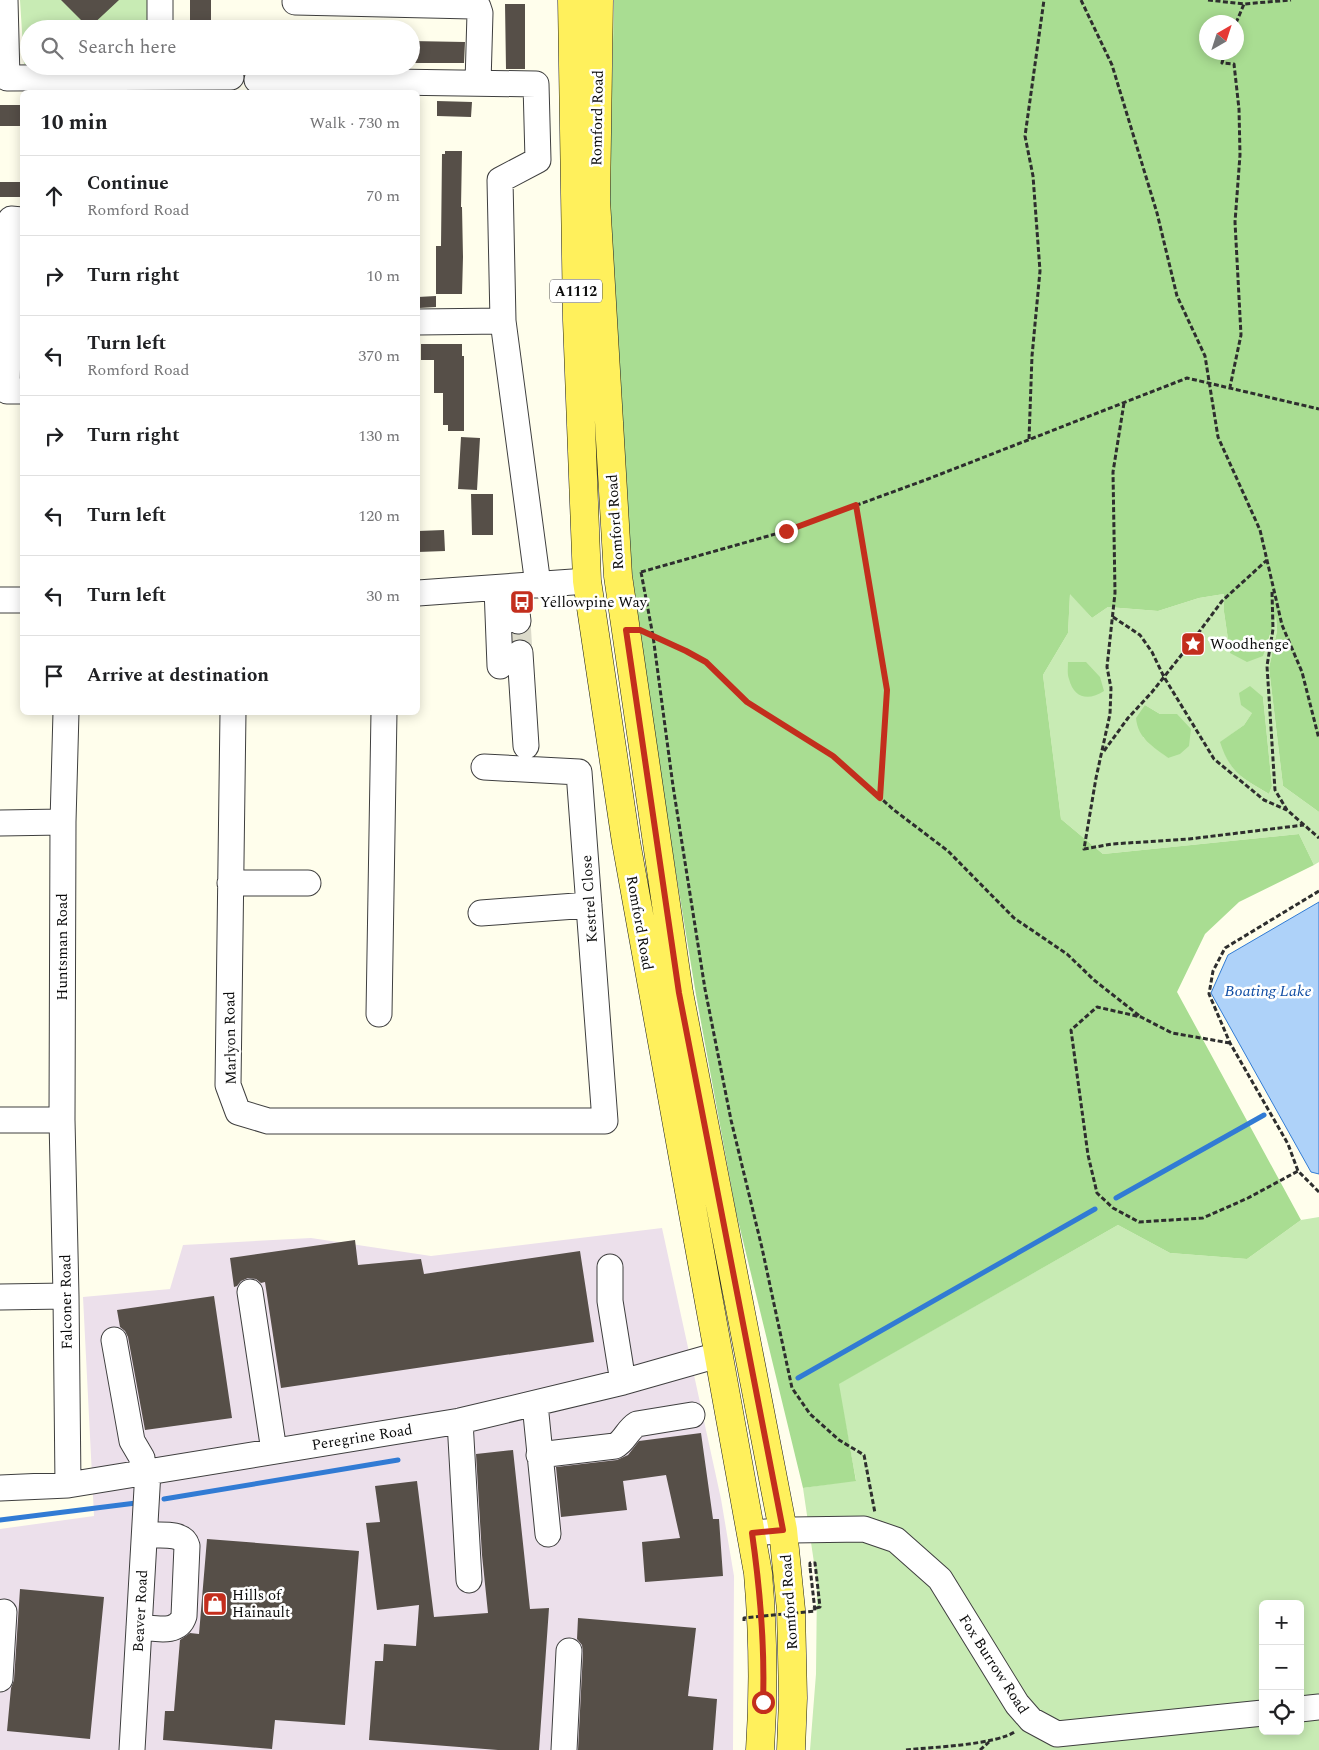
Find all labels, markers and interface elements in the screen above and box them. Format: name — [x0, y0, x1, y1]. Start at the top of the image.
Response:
north arrow — [1199, 15, 1244, 60]
search box — [20, 20, 420, 75]
text: Search here — [78, 33, 177, 62]
icon: search — [38, 34, 66, 62]
street label: Romford Road — [585, 70, 610, 166]
text: 10 min — [40, 107, 108, 139]
text: Walk · 730 m — [309, 111, 400, 135]
text: Continue — [87, 169, 169, 198]
icon: ahead — [40, 182, 68, 210]
text: 70 m — [366, 184, 400, 208]
text: Romford Road — [87, 198, 189, 222]
text: Turn right — [87, 261, 180, 290]
icon: right — [40, 262, 68, 290]
text: 10 m — [366, 264, 400, 288]
road number: A1112 — [550, 280, 602, 302]
text: Turn left — [87, 329, 166, 358]
icon: left — [40, 342, 68, 370]
text: 370 m — [358, 344, 400, 368]
text: Romford Road — [87, 358, 189, 382]
text: Turn right — [87, 421, 180, 450]
icon: right — [40, 422, 68, 450]
text: 130 m — [358, 424, 400, 448]
street label: Romford Road — [601, 473, 630, 571]
text: Turn left — [87, 501, 166, 530]
icon: left — [40, 502, 68, 530]
text: 120 m — [358, 504, 400, 528]
route end — [775, 520, 798, 543]
text: Turn left — [87, 581, 166, 610]
icon: left — [40, 582, 68, 610]
text: 30 m — [366, 584, 400, 608]
bus stop icon: Yellowpine Way — [509, 589, 535, 615]
place label: Yellowpine Way — [540, 591, 648, 614]
place icon: Woodhenge — [1180, 631, 1206, 657]
place label: Woodhenge — [1210, 633, 1289, 656]
text: Arrive at destination — [87, 661, 269, 690]
icon: arrive — [40, 662, 68, 690]
street label: Kestrel Close — [575, 854, 604, 944]
street label: Romford Road — [620, 874, 659, 972]
street label: Huntsman Road — [51, 893, 74, 1001]
water label: Boating Lake — [1224, 979, 1312, 1003]
street label: Marlyon Road — [218, 991, 243, 1085]
street label: Falconer Road — [54, 1254, 79, 1350]
street label: Peregrine Road — [310, 1418, 414, 1457]
street label: Romford Road — [775, 1553, 804, 1651]
street label: Beaver Road — [127, 1569, 154, 1653]
place label: Hills of Hainault — [232, 1584, 290, 1624]
shop icon: Hills of Hainault — [202, 1591, 228, 1617]
map controls — [1259, 1600, 1304, 1735]
button: + — [1259, 1600, 1304, 1645]
street label: Fox Burrow Road — [953, 1610, 1035, 1719]
button: − — [1259, 1645, 1304, 1690]
button: locate — [1259, 1690, 1304, 1735]
route start — [752, 1691, 775, 1714]

